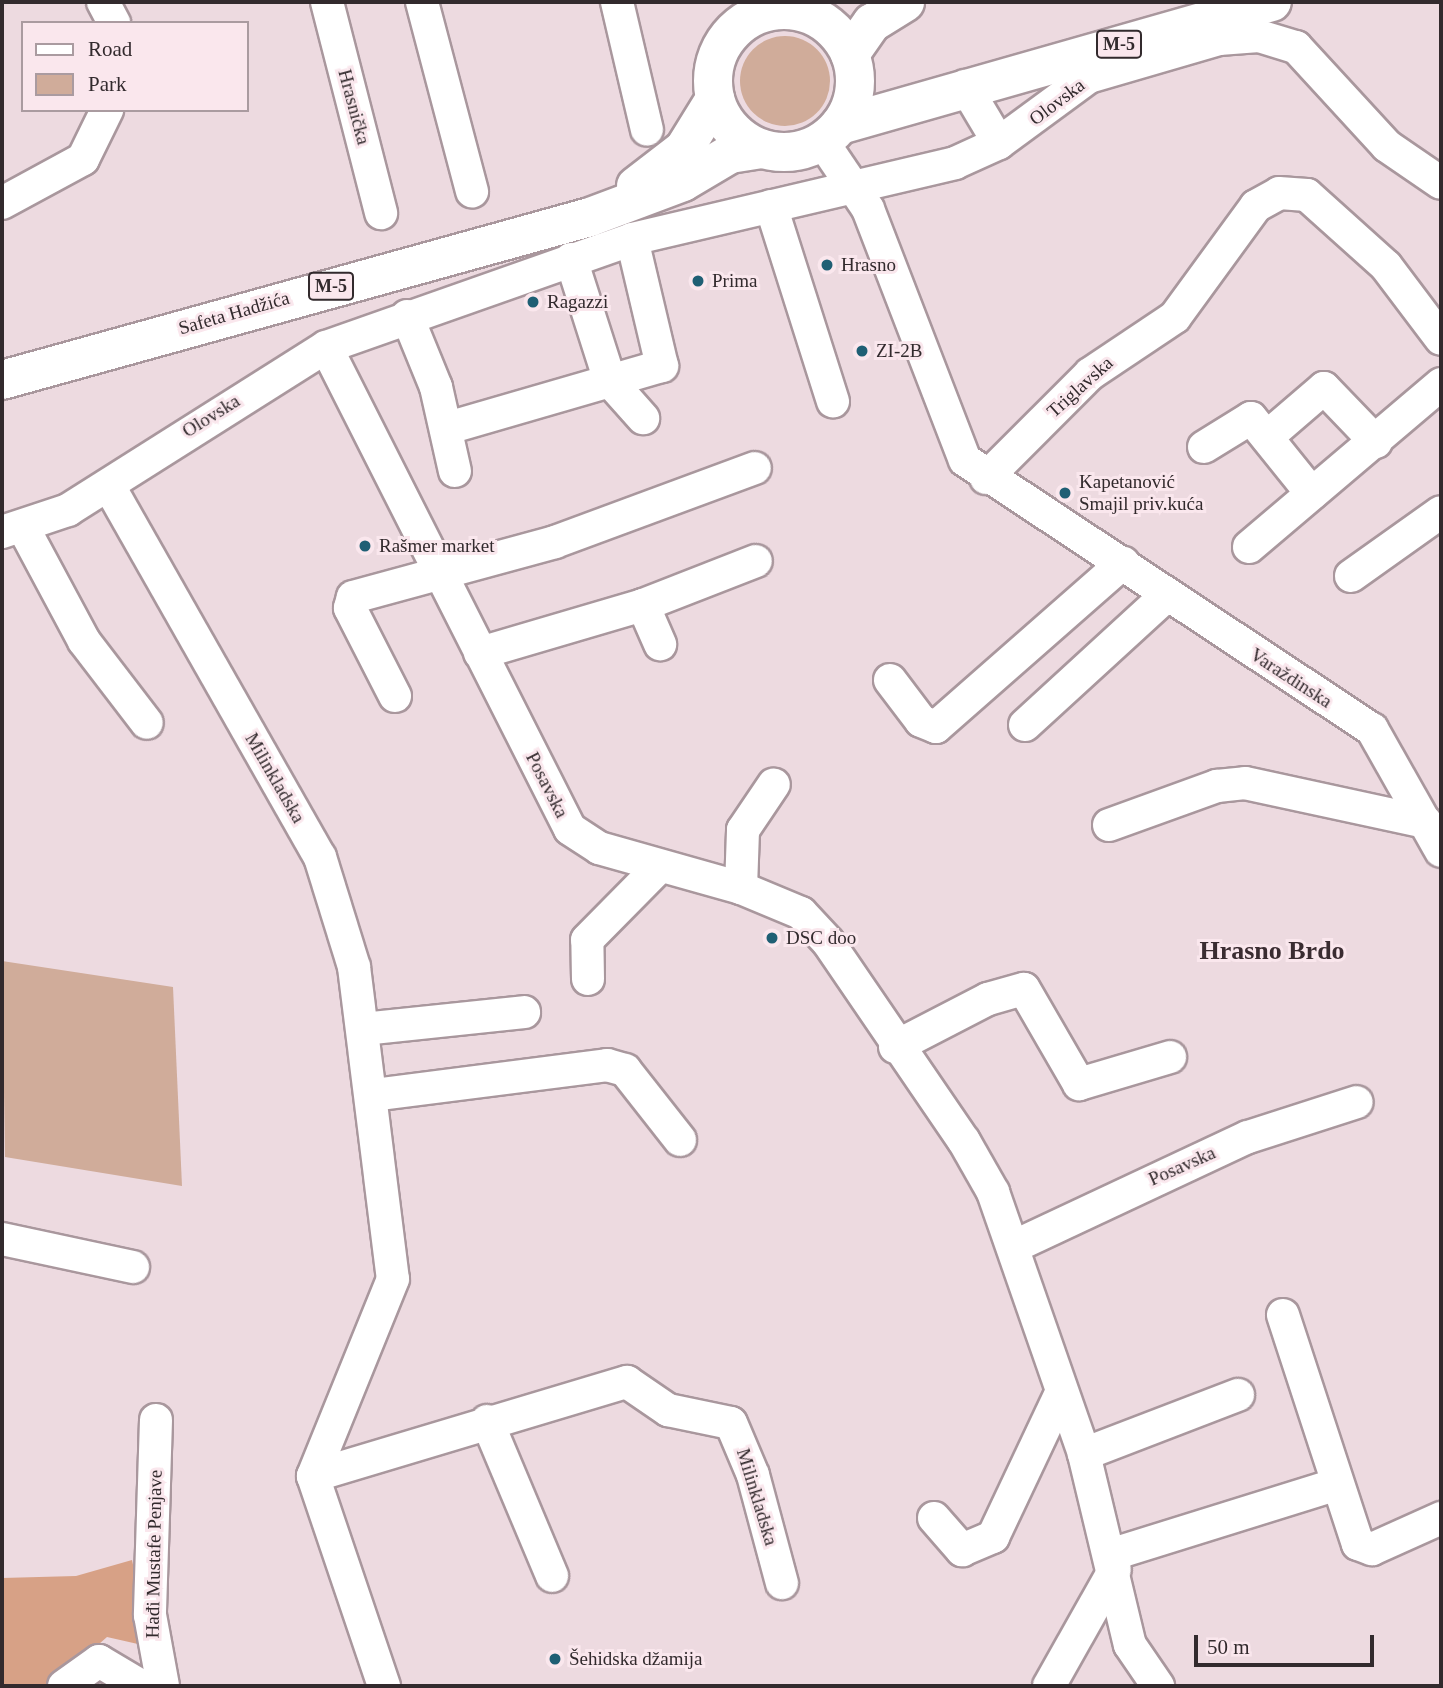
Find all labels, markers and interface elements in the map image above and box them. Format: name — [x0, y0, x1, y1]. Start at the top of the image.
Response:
legend — [21, 21, 248, 112]
road number: M-5 — [1094, 29, 1144, 58]
text: Road — [88, 37, 132, 61]
street label: Hrasnička — [333, 67, 375, 147]
text: Park — [88, 72, 127, 96]
street label: Olovska — [1025, 74, 1089, 130]
place label: Hrasno — [841, 254, 896, 276]
marker: Hrasno — [819, 257, 835, 273]
place label: Prima — [712, 270, 757, 292]
road number: M-5 — [306, 272, 356, 300]
marker: Prima — [690, 273, 706, 289]
street label: Safeta Hadžića — [176, 286, 292, 340]
place label: Ragazzi — [547, 291, 608, 313]
marker: Ragazzi — [525, 294, 541, 310]
place label: ZI-2B — [876, 340, 922, 362]
marker: ZI-2B — [854, 343, 870, 359]
street label: Triglavska — [1042, 352, 1118, 422]
street label: Olovska — [178, 390, 244, 442]
place label: Kapetanović Smajil priv.kuća — [1079, 471, 1203, 515]
marker: Kapetanović Smajil priv.kuća — [1057, 485, 1073, 501]
place label: Rašmer market — [379, 535, 495, 557]
marker: Rašmer market — [357, 538, 373, 554]
street label: Varaždinska — [1246, 643, 1336, 713]
street label: Milinkladska — [240, 729, 310, 827]
street label: Posavska — [521, 748, 573, 822]
place label: DSC doo — [786, 927, 856, 949]
marker: DSC doo — [764, 930, 780, 946]
district label: Hrasno Brdo — [1199, 935, 1345, 967]
street label: Posavska — [1145, 1141, 1219, 1191]
street label: Milinkladska — [731, 1446, 783, 1548]
street label: Hađi Mustafe Penjave — [141, 1469, 167, 1639]
scale bar — [1198, 1622, 1378, 1666]
text: 50 m — [1207, 1635, 1250, 1659]
place label: Šehidska džamija — [569, 1648, 702, 1670]
marker: Šehidska džamija — [547, 1651, 563, 1667]

